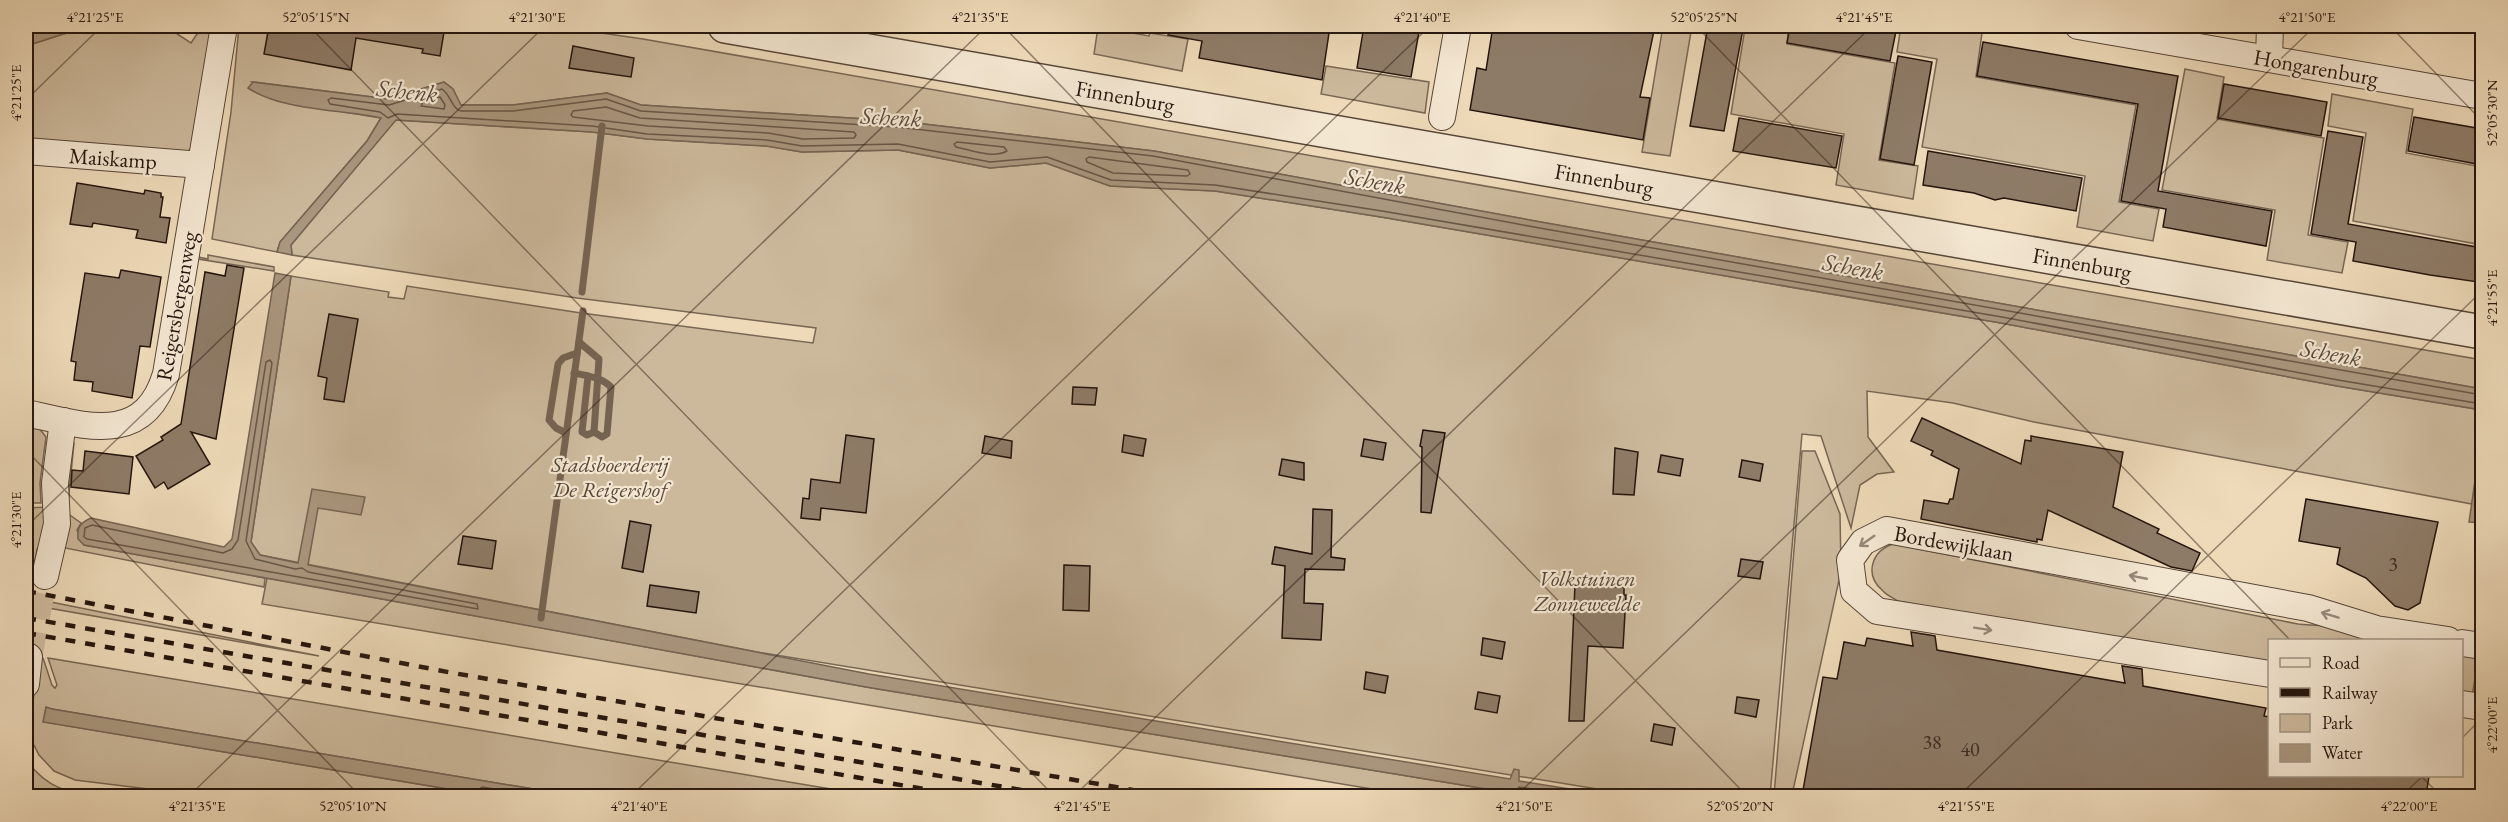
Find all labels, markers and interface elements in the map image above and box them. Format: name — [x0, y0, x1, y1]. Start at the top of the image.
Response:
text: 4°21'25"E — [67, 7, 124, 26]
text: 52°05'15"N — [282, 7, 350, 26]
text: 4°21'30"E — [509, 7, 566, 26]
text: 4°21'35"E — [952, 7, 1009, 26]
text: 4°21'40"E — [1394, 7, 1451, 26]
text: 52°05'25"N — [1670, 7, 1738, 26]
text: 4°21'45"E — [1836, 7, 1893, 26]
text: 4°21'50"E — [2279, 7, 2336, 26]
street label: Hongarenburg — [2251, 42, 2381, 93]
text: 4°21'25"E — [6, 64, 25, 121]
water label: Schenk — [374, 72, 439, 109]
street label: Finnenburg — [1073, 74, 1177, 120]
text: 52°05'30"N — [2482, 79, 2501, 147]
water label: Schenk — [859, 99, 922, 134]
street label: Maiskamp — [68, 141, 158, 176]
street label: Finnenburg — [1552, 157, 1656, 203]
water label: Schenk — [1341, 160, 1408, 201]
street label: Reigersbergenweg — [149, 229, 204, 383]
street label: Finnenburg — [2030, 241, 2134, 287]
water label: Schenk — [1819, 246, 1886, 287]
text: 4°21'55"E — [2482, 269, 2501, 326]
water label: Schenk — [2297, 332, 2364, 373]
park label: Stadsboerderij De Reigershof — [550, 450, 672, 504]
text: 4°21'30"E — [6, 491, 25, 548]
street label: Bordewijklaan — [1892, 519, 2016, 568]
one-way arrow — [1859, 535, 1876, 548]
house number: 3 — [2388, 551, 2398, 577]
park label: Volkstuinen Zonneweelde — [1533, 564, 1640, 618]
one-way arrow — [2129, 571, 2149, 582]
one-way arrow — [2320, 609, 2339, 620]
one-way arrow — [1972, 623, 1992, 634]
legend — [2268, 639, 2463, 777]
text: Road — [2322, 651, 2361, 674]
text: Railway — [2322, 681, 2378, 704]
text: 4°22'00"E — [2482, 696, 2501, 753]
text: Park — [2322, 711, 2353, 734]
house number: 38 — [1922, 729, 1942, 755]
house number: 40 — [1960, 736, 1980, 762]
text: Water — [2322, 741, 2363, 764]
text: 4°21'35"E — [169, 796, 226, 815]
text: 52°05'10"N — [319, 796, 387, 815]
text: 4°21'40"E — [611, 796, 668, 815]
text: 4°21'45"E — [1054, 796, 1111, 815]
text: 4°21'50"E — [1496, 796, 1553, 815]
text: 52°05'20"N — [1706, 796, 1774, 815]
text: 4°21'55"E — [1938, 796, 1995, 815]
text: 4°22'00"E — [2381, 796, 2438, 815]

